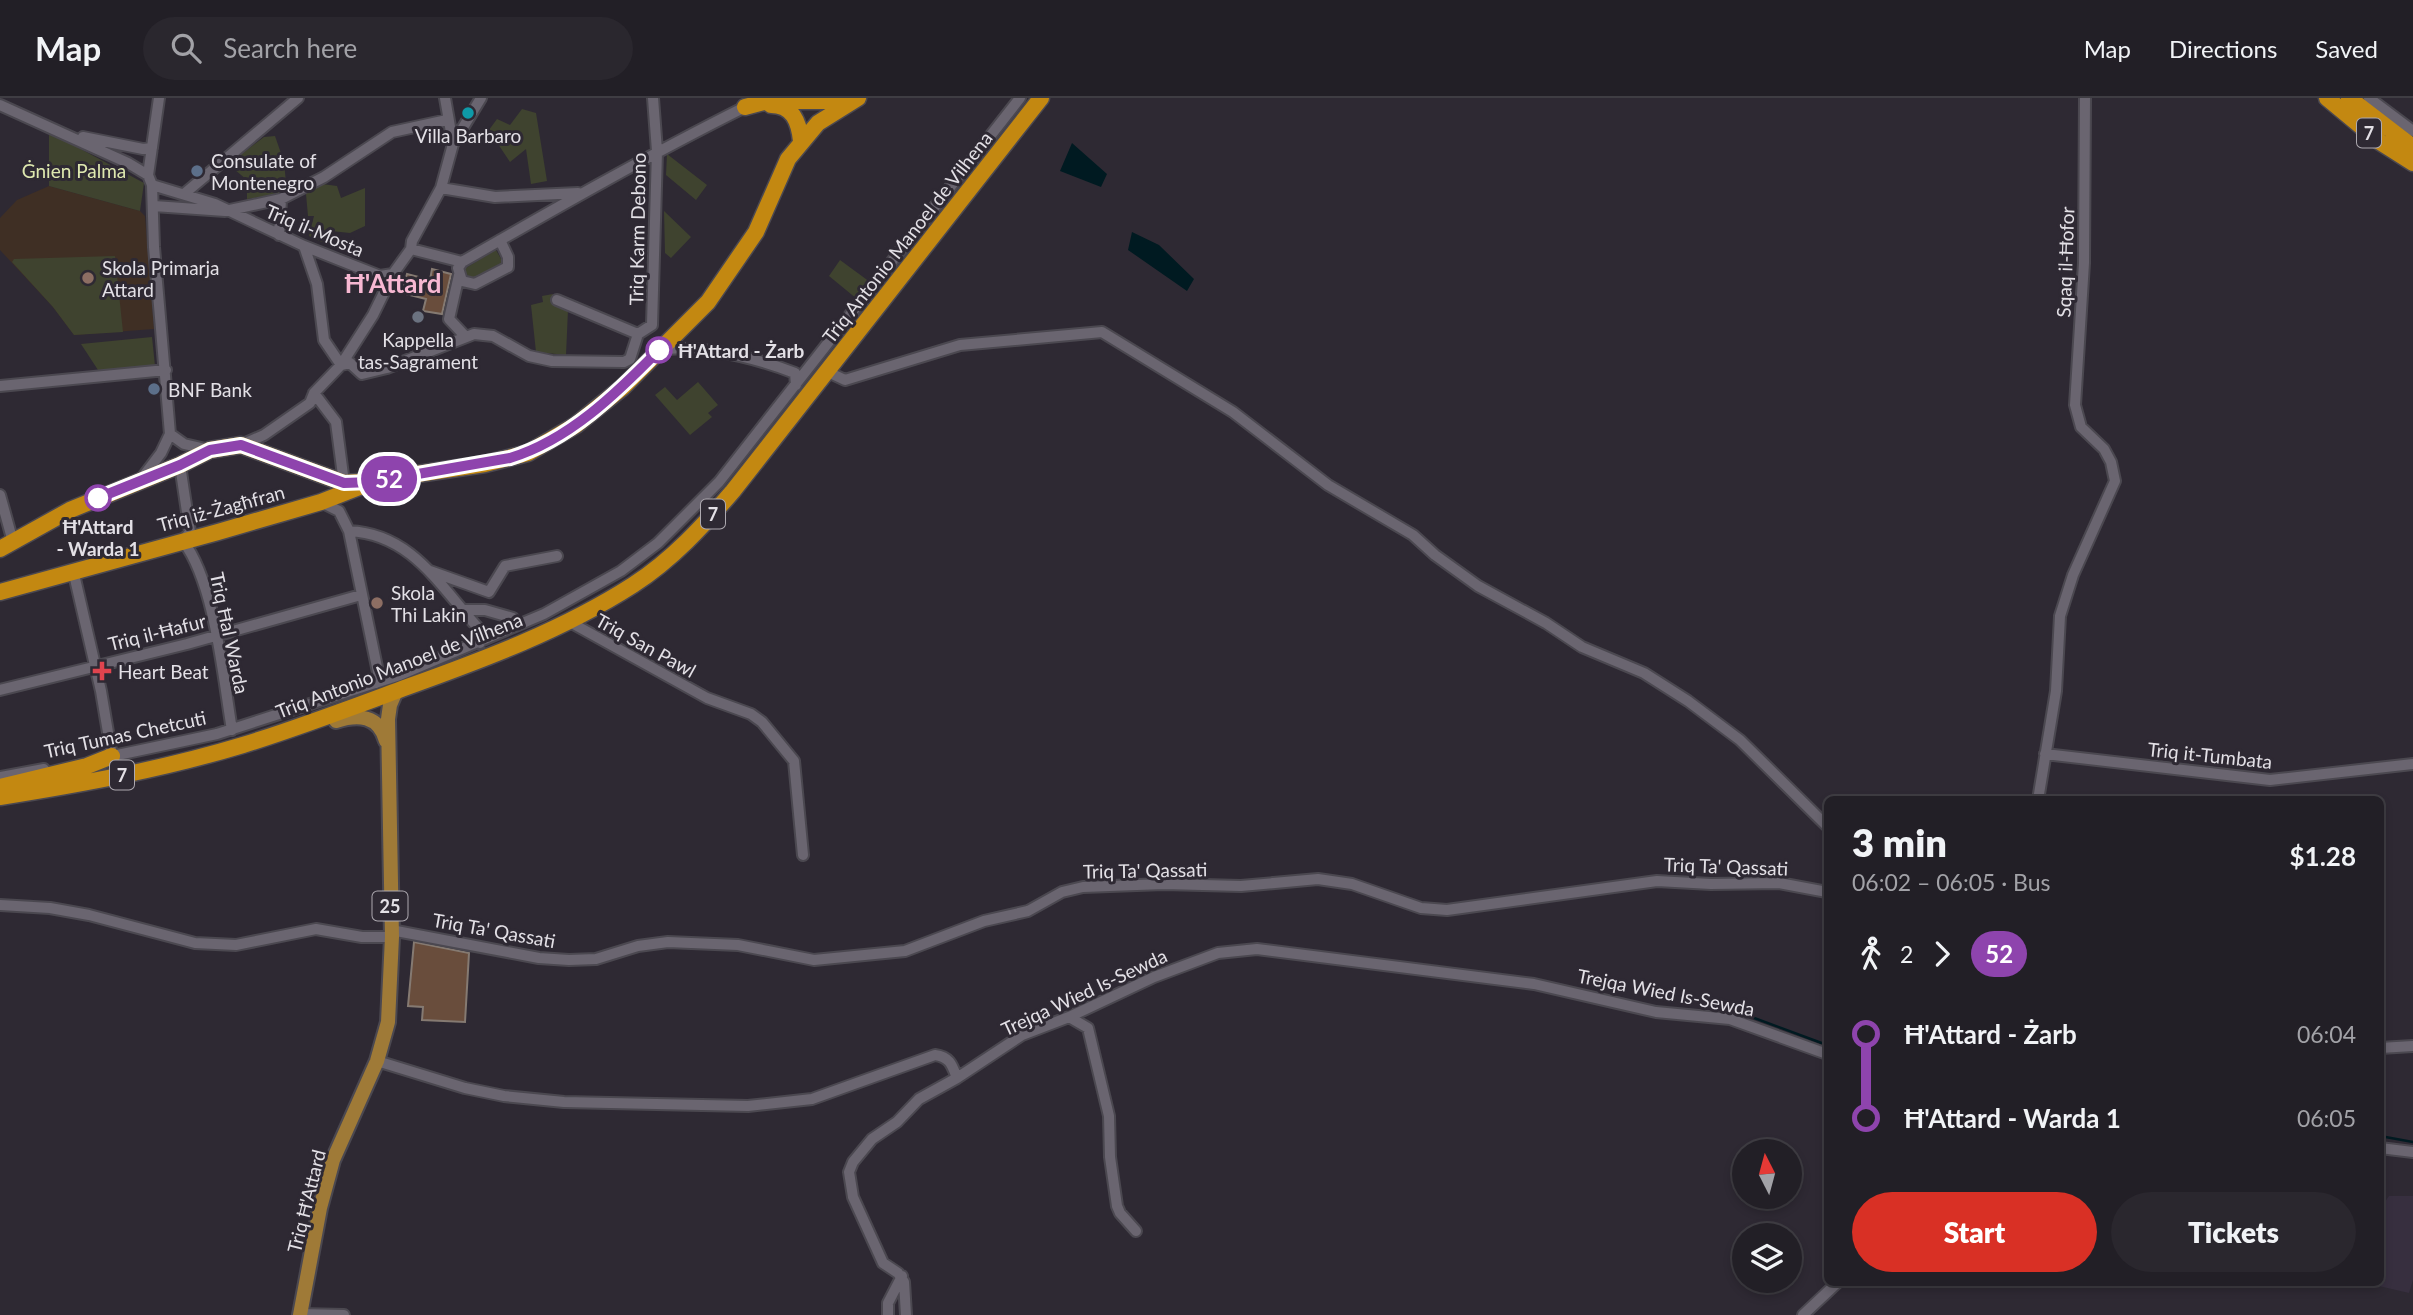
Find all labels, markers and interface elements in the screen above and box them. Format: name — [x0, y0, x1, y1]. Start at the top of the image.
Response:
search box — [143, 17, 633, 80]
text: Map — [35, 28, 101, 68]
icon: search — [167, 29, 205, 67]
text: Search here — [223, 32, 357, 64]
text: Map — [2084, 34, 2131, 63]
text: Directions — [2169, 34, 2277, 63]
text: Saved — [2315, 34, 2378, 63]
marker: Villa Barbaro — [460, 105, 476, 121]
road number: 7 — [2357, 118, 2381, 148]
place label: Villa Barbaro — [415, 124, 521, 147]
street label: Triq Antonio Manoel de Vilhena — [817, 127, 997, 347]
place label: Consulate of Montenegro — [211, 149, 317, 194]
street label: Triq Karm Debono — [624, 152, 650, 306]
park label: Ġnien Palma — [22, 159, 126, 182]
marker: Consulate of Montenegro — [189, 163, 205, 179]
street label: Triq il-Mosta — [262, 199, 368, 261]
street label: Sqaq il-Ħofor — [2052, 206, 2078, 318]
place label: Skola Primarja Attard — [102, 256, 220, 301]
district label: Ħ'Attard — [344, 267, 442, 299]
marker: Skola Primarja Attard — [80, 270, 96, 286]
marker: Kappella tas-Sagrament — [410, 309, 426, 325]
place label: Kappella tas-Sagrament — [358, 328, 478, 373]
marker: Ħ'Attard - Żarb — [646, 337, 672, 363]
place label: Ħ'Attard - Żarb — [678, 339, 804, 362]
place label: BNF Bank — [168, 378, 252, 401]
marker: BNF Bank — [146, 381, 162, 397]
line badge: 52 — [358, 456, 420, 502]
text: 52 — [375, 464, 403, 493]
street label: Triq iż-Żagħfran — [155, 480, 287, 536]
marker: Ħ'Attard - Warda 1 — [85, 485, 111, 511]
road number: 7 — [701, 500, 725, 528]
place label: Ħ'Attard - Warda 1 — [57, 515, 139, 560]
street label: Triq Ħal Warda — [206, 570, 254, 696]
place label: Skola Thi Lakin — [391, 581, 466, 626]
marker: Skola Thi Lakin — [369, 595, 385, 611]
street label: Triq Antonio Manoel de Vilhena — [273, 607, 525, 723]
street label: Triq San Pawl — [592, 608, 700, 682]
street label: Triq il-Ħafur — [106, 609, 208, 655]
place label: Heart Beat — [118, 660, 209, 683]
marker: Heart Beat — [92, 661, 112, 681]
street label: Triq Tumas Chetcuti — [42, 706, 208, 762]
street label: Triq it-Tumbata — [2147, 737, 2273, 773]
road number: 7 — [110, 760, 134, 790]
text: 3 min — [1852, 819, 1947, 865]
text: $1.28 — [2290, 840, 2356, 872]
street label: Triq Ta' Qassati — [1663, 852, 1789, 880]
street label: Triq Ta' Qassati — [1083, 857, 1207, 883]
text: 06:02 – 06:05 · Bus — [1852, 868, 2051, 896]
road number: 25 — [372, 892, 408, 920]
street label: Triq Ta' Qassati — [431, 908, 557, 952]
icon: walk — [1852, 935, 1890, 973]
icon: forward — [1923, 935, 1961, 973]
text: 52 — [1985, 939, 2013, 968]
text: 2 — [1900, 940, 1913, 968]
street label: Trejqa Wied Is-Sewda — [998, 944, 1170, 1040]
street label: Trejqa Wied Is-Sewda — [1575, 964, 1757, 1020]
text: Ħ'Attard - Żarb — [1904, 1018, 2077, 1050]
text: 06:04 — [2297, 1020, 2356, 1048]
text: Ħ'Attard - Warda 1 — [1904, 1102, 2121, 1134]
text: 06:05 — [2297, 1104, 2356, 1132]
north arrow — [1732, 1139, 1802, 1209]
map controls — [1732, 1139, 1802, 1293]
street label: Triq Ħ'Attard — [282, 1147, 330, 1255]
button: Start — [1852, 1192, 2097, 1272]
button: Tickets — [2111, 1192, 2356, 1272]
button: layers — [1732, 1223, 1802, 1293]

